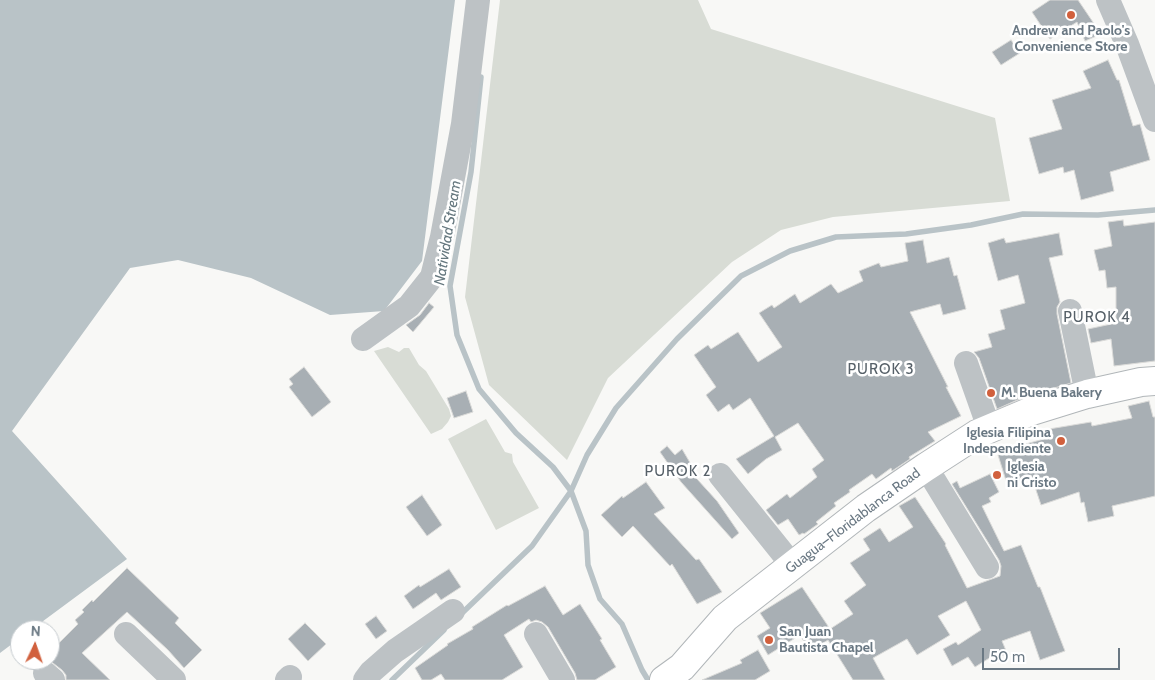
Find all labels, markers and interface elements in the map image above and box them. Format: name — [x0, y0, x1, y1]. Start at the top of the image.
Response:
marker: Andrew and Paolo's Convenience Store — [1065, 9, 1077, 21]
place label: Andrew and Paolo's Convenience Store — [1012, 23, 1130, 56]
water label: Natividad Stream — [431, 179, 465, 287]
district label: PUROK 4 — [1062, 309, 1132, 327]
district label: PUROK 3 — [847, 361, 915, 379]
place label: M. Buena Bakery — [1001, 385, 1102, 401]
marker: M. Buena Bakery — [985, 387, 997, 399]
place label: Iglesia Filipina Independiente — [963, 425, 1051, 458]
marker: Iglesia Filipina Independiente — [1055, 435, 1067, 447]
place label: Iglesia ni Cristo — [1007, 459, 1056, 492]
district label: PUROK 2 — [644, 463, 712, 481]
street label: Guagua–Floridablanca Road — [782, 465, 924, 577]
marker: Iglesia ni Cristo — [991, 469, 1003, 481]
north arrow — [10, 620, 60, 670]
text: N — [30, 622, 41, 640]
place label: San Juan Bautista Chapel — [779, 624, 874, 656]
marker: San Juan Bautista Chapel — [763, 634, 775, 646]
scale bar — [985, 638, 1122, 670]
text: 50 m — [990, 648, 1025, 666]

